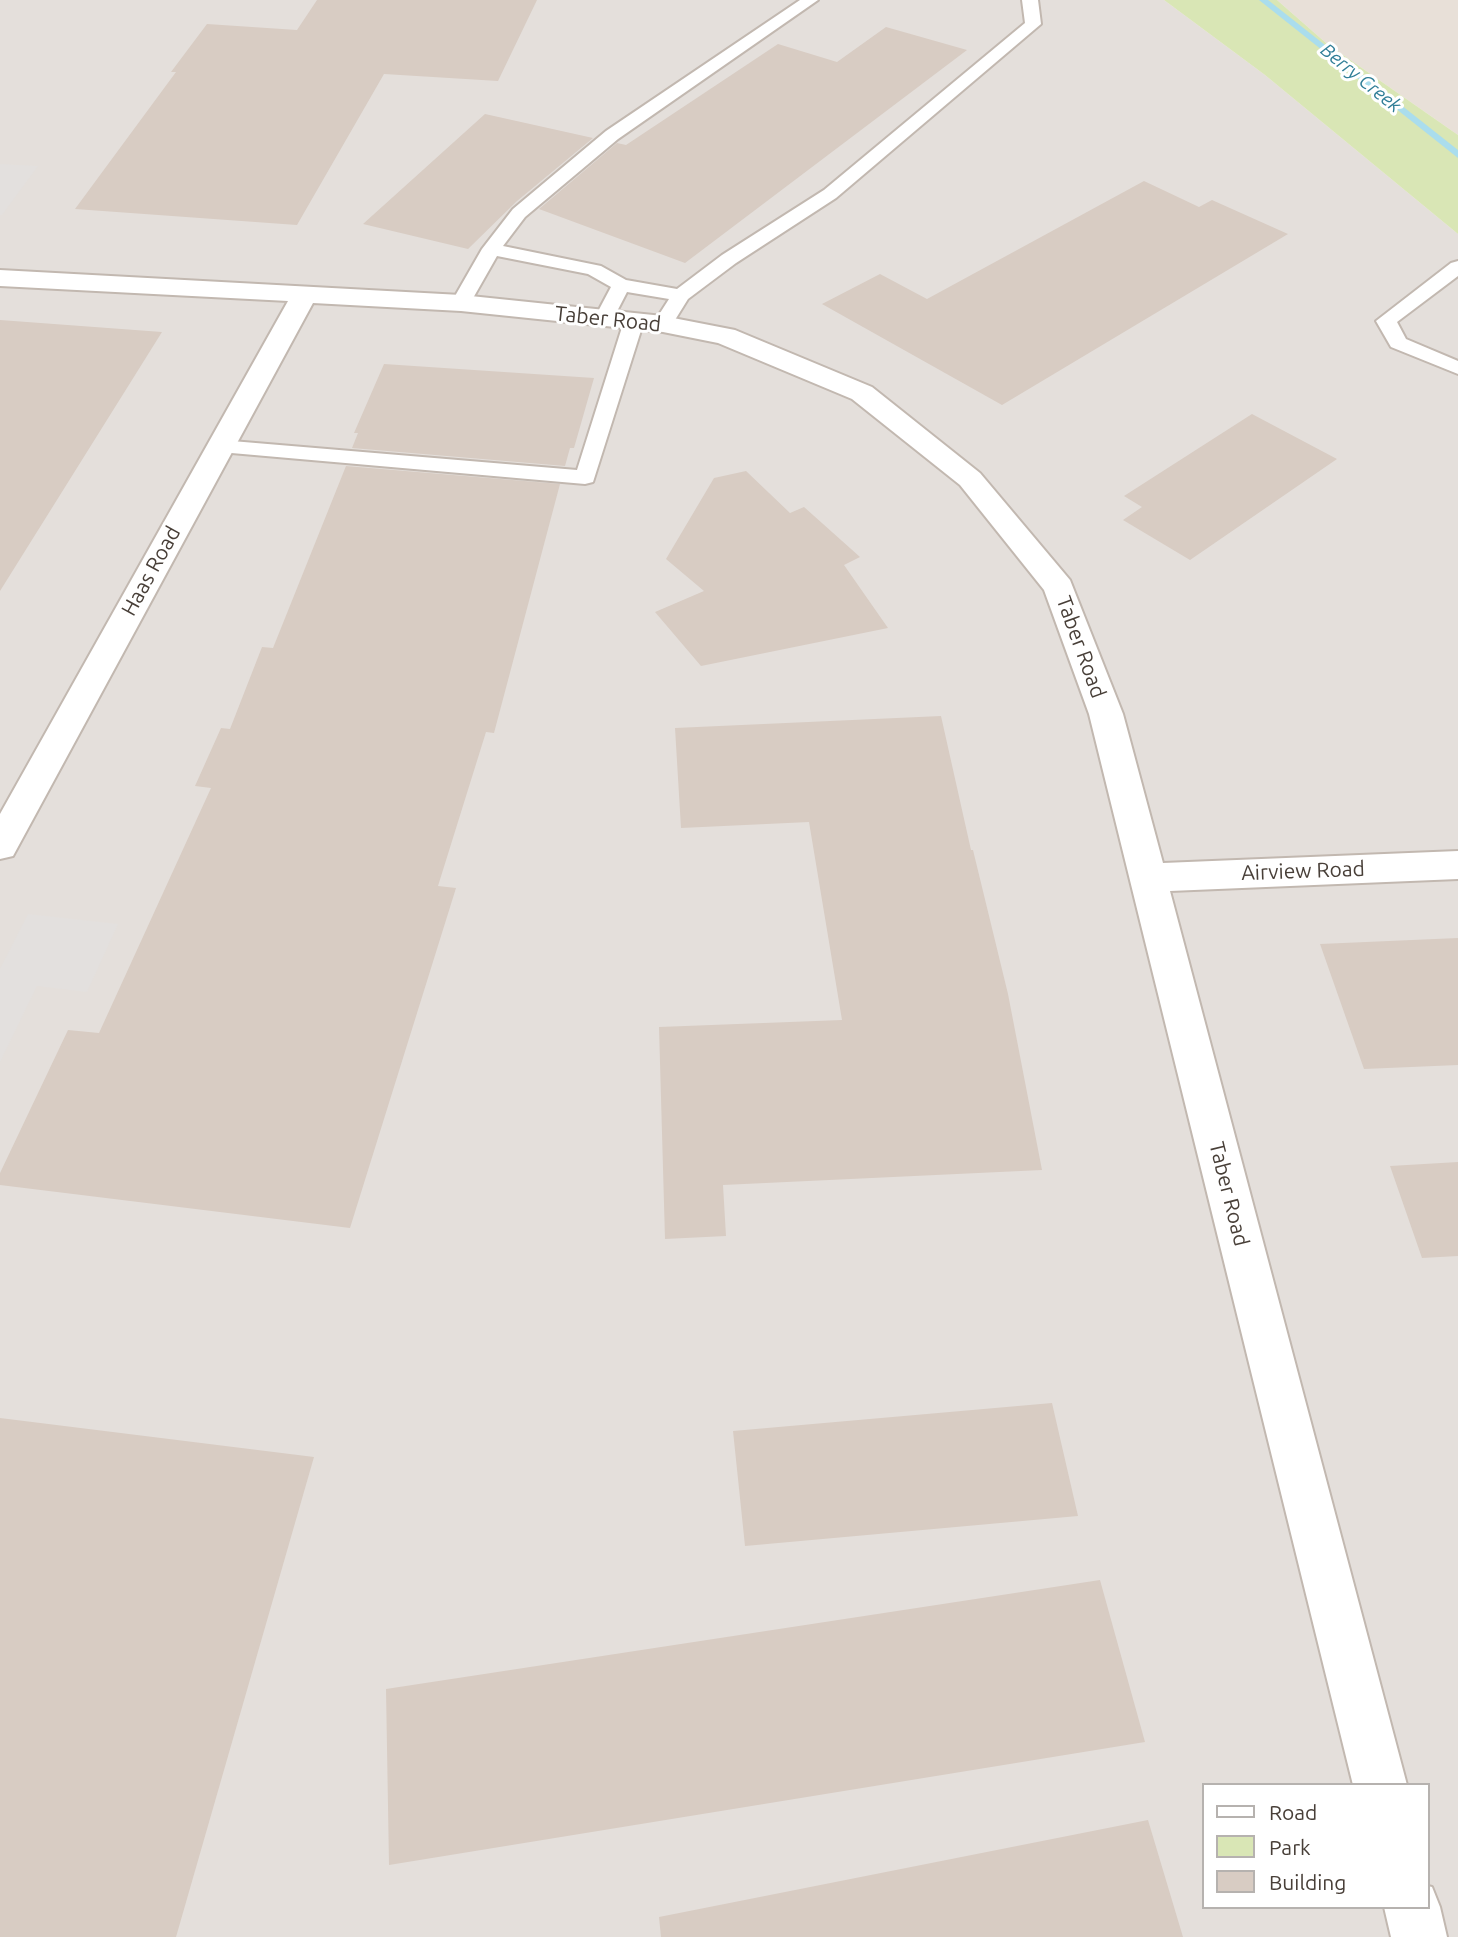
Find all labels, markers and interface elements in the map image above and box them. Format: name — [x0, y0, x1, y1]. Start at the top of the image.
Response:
water label: Berry Creek — [1316, 39, 1406, 117]
street label: Taber Road — [554, 301, 662, 337]
street label: Haas Road — [116, 522, 186, 620]
street label: Taber Road — [1051, 593, 1111, 701]
street label: Airview Road — [1241, 856, 1365, 886]
street label: Taber Road — [1204, 1139, 1254, 1249]
legend — [1202, 1783, 1430, 1909]
text: Road — [1269, 1800, 1317, 1824]
text: Park — [1269, 1835, 1311, 1859]
text: Building — [1269, 1870, 1346, 1894]

